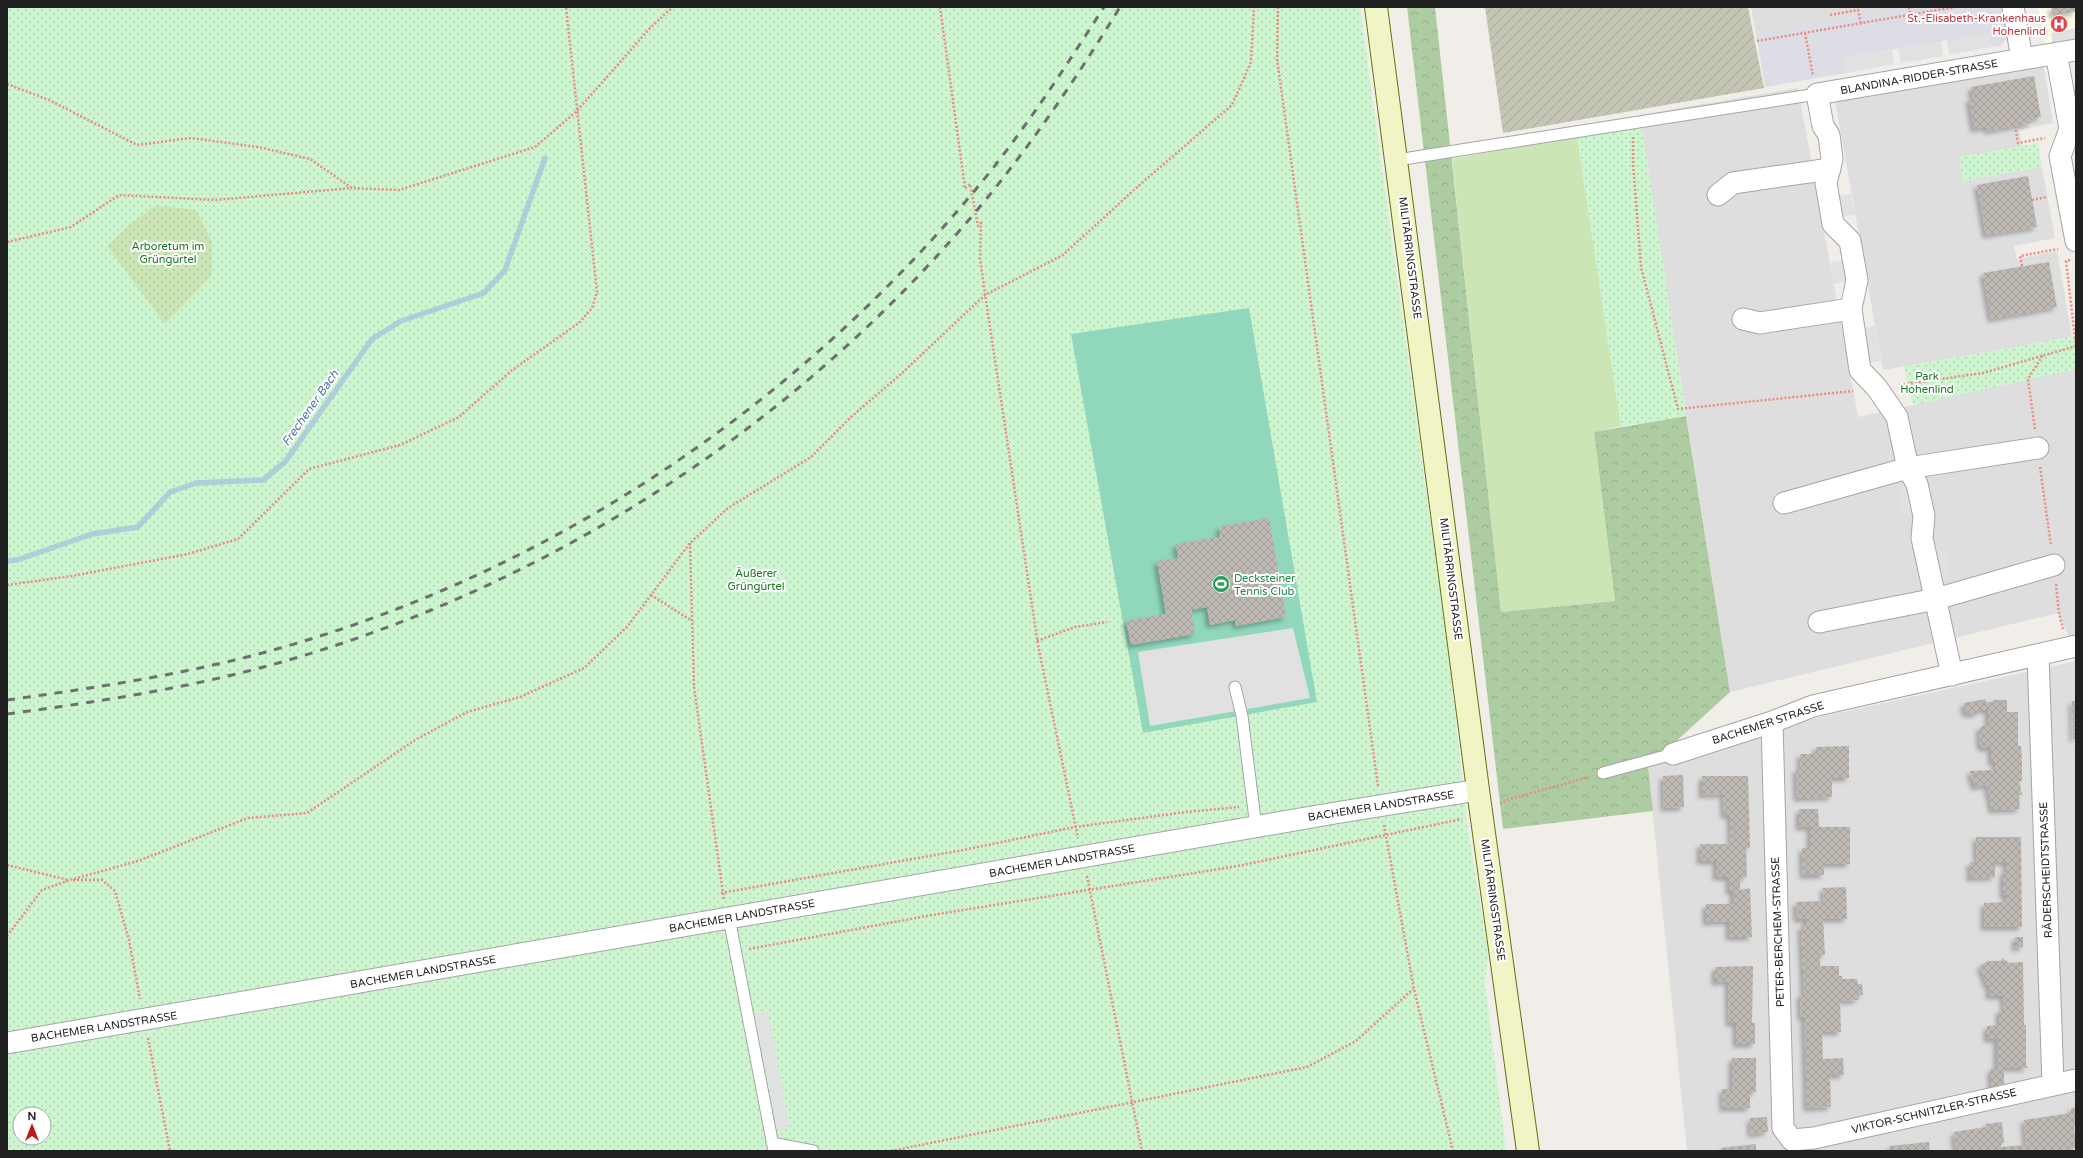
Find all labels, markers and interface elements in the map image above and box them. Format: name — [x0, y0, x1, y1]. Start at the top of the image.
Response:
place label: St.-Elisabeth-Krankenhaus Hohenlind — [1907, 12, 2046, 38]
hospital icon: St.-Elisabeth-Krankenhaus Hohenlind — [2049, 14, 2069, 34]
street label: BLANDINA-RIDDER-STRASSE — [1839, 57, 1999, 97]
street label: MILITÄRRINGSTRASSE — [1396, 196, 1424, 320]
park label: Arboretum im Grüngürtel — [132, 240, 204, 266]
water label: Frechener Bach — [279, 367, 342, 449]
park label: Park Hohenlind — [1900, 370, 1954, 396]
street label: MILITÄRRINGSTRASSE — [1437, 517, 1465, 641]
park label: Äußerer Grüngürtel — [728, 567, 784, 593]
place label: Decksteiner Tennis Club — [1234, 572, 1296, 598]
sports icon: Decksteiner Tennis Club — [1211, 574, 1231, 594]
street label: BACHEMER STRASSE — [1711, 699, 1825, 747]
street label: BACHEMER LANDSTRASSE — [1307, 788, 1455, 824]
street label: RÄDERSCHEIDTSTRASSE — [2037, 802, 2055, 938]
street label: MILITÄRRINGSTRASSE — [1478, 838, 1508, 962]
street label: BACHEMER LANDSTRASSE — [988, 842, 1136, 880]
street label: PETER-BERCHEM-STRASSE — [1769, 857, 1787, 1007]
street label: BACHEMER LANDSTRASSE — [668, 897, 816, 935]
street label: BACHEMER LANDSTRASSE — [349, 953, 497, 991]
street label: BACHEMER LANDSTRASSE — [30, 1009, 178, 1045]
street label: VIKTOR-SCHNITZLER-STRASSE — [1850, 1086, 2018, 1136]
north arrow — [12, 1106, 52, 1146]
text: N — [28, 1110, 36, 1123]

